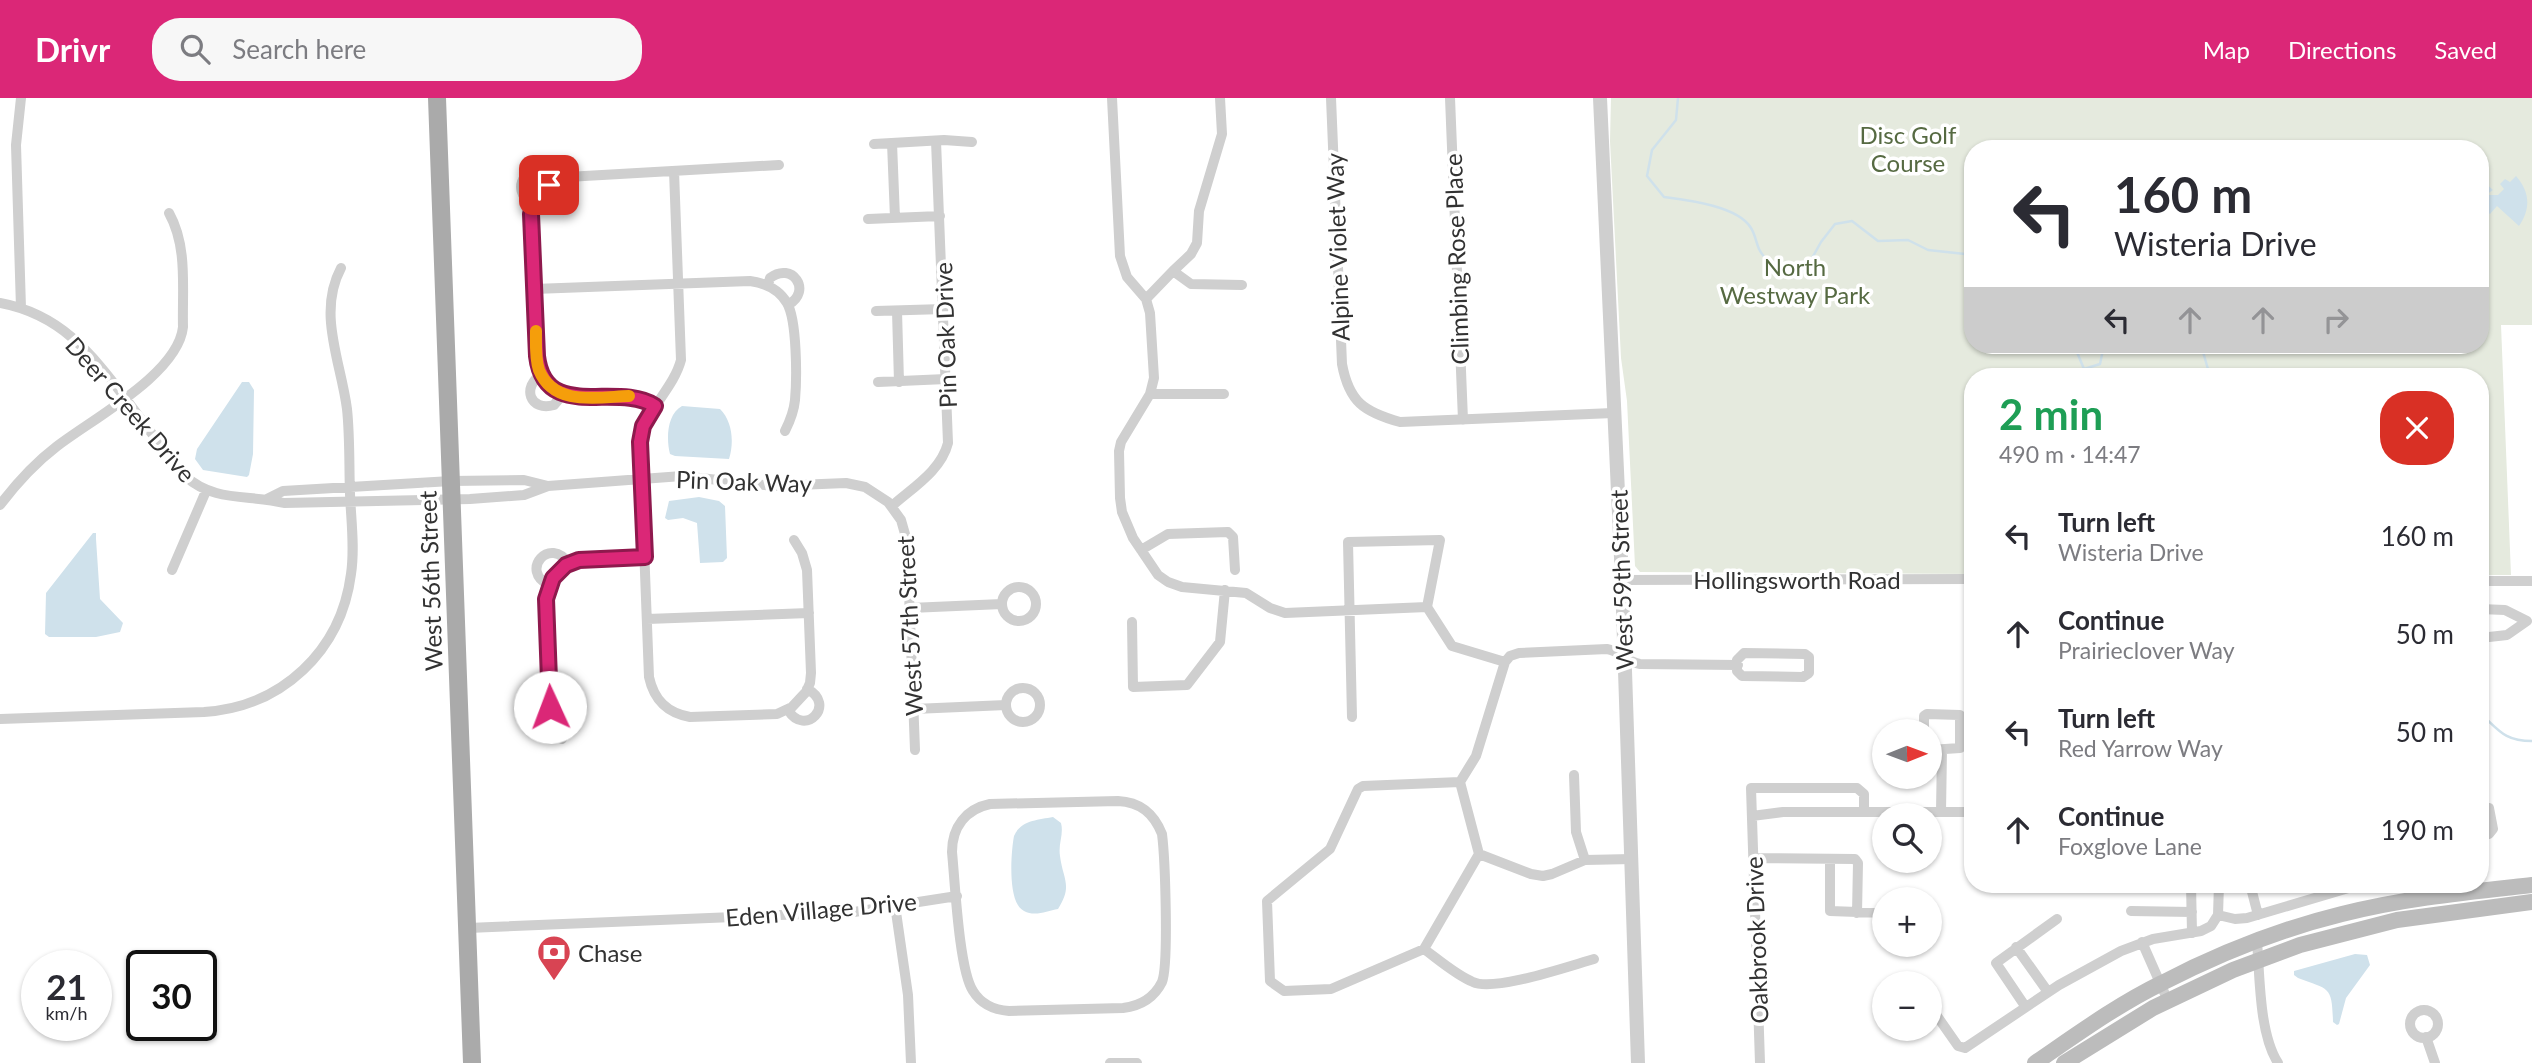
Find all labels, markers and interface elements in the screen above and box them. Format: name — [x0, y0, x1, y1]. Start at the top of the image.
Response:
search box — [152, 18, 642, 81]
text: Drivr — [35, 29, 110, 69]
icon: search — [176, 30, 214, 68]
text: Search here — [232, 33, 366, 65]
text: Map — [2203, 35, 2250, 64]
text: Directions — [2288, 35, 2396, 64]
text: Saved — [2434, 35, 2497, 64]
park label: Disc Golf Course — [1860, 120, 1957, 177]
street label: Alpine Violet Way — [1319, 152, 1355, 342]
street label: Climbing Rose Place — [1438, 153, 1474, 365]
pin — [519, 155, 579, 215]
text: 160 m — [2114, 165, 2252, 223]
icon: arrive — [530, 166, 568, 204]
icon: left — [1999, 168, 2090, 259]
text: Wisteria Drive — [2114, 224, 2317, 263]
park label: North Westway Park — [1720, 252, 1871, 309]
street label: Pin Oak Drive — [928, 262, 962, 408]
icon: left — [2098, 301, 2136, 339]
icon: ahead — [2171, 301, 2209, 339]
icon: ahead — [2244, 301, 2282, 339]
icon: right — [2317, 301, 2355, 339]
street label: Deer Creek Drive — [60, 330, 202, 488]
text: 2 min — [1999, 389, 2103, 439]
button: close — [2380, 391, 2454, 465]
text: 490 m · 14:47 — [1999, 440, 2141, 468]
street label: Pin Oak Way — [676, 464, 813, 498]
street label: West 59th Street — [1603, 489, 1639, 671]
street label: West 56th Street — [412, 490, 448, 672]
text: Turn left — [2058, 506, 2155, 538]
icon: left — [1999, 517, 2037, 555]
text: 160 m — [2381, 520, 2454, 552]
street label: West 57th Street — [890, 535, 928, 717]
text: Wisteria Drive — [2058, 538, 2204, 566]
street label: Hollingsworth Road — [1693, 565, 1901, 594]
text: Continue — [2058, 604, 2164, 636]
icon: ahead — [1999, 615, 2037, 653]
text: 50 m — [2396, 618, 2454, 650]
text: Prairieclover Way — [2058, 636, 2235, 664]
position arrow — [513, 670, 587, 744]
text: Turn left — [2058, 702, 2155, 734]
icon: left — [1999, 713, 2037, 751]
text: 50 m — [2396, 716, 2454, 748]
north arrow — [1872, 719, 1942, 789]
map controls — [1872, 719, 1942, 1041]
text: Red Yarrow Way — [2058, 734, 2223, 762]
text: Continue — [2058, 800, 2164, 832]
button: search — [1872, 803, 1942, 873]
icon: ahead — [1999, 811, 2037, 849]
text: 190 m — [2381, 814, 2454, 846]
text: Foxglove Lane — [2058, 832, 2202, 860]
street label: Oakbrook Drive — [1739, 856, 1773, 1024]
street label: Eden Village Drive — [724, 886, 918, 932]
button: + — [1872, 887, 1942, 957]
bank icon: Chase — [535, 933, 573, 982]
place label: Chase — [578, 938, 642, 967]
speed limit sign: 30 — [126, 950, 217, 1041]
text: 21 — [46, 965, 87, 1007]
button: − — [1872, 971, 1942, 1041]
text: km/h — [45, 1002, 88, 1024]

